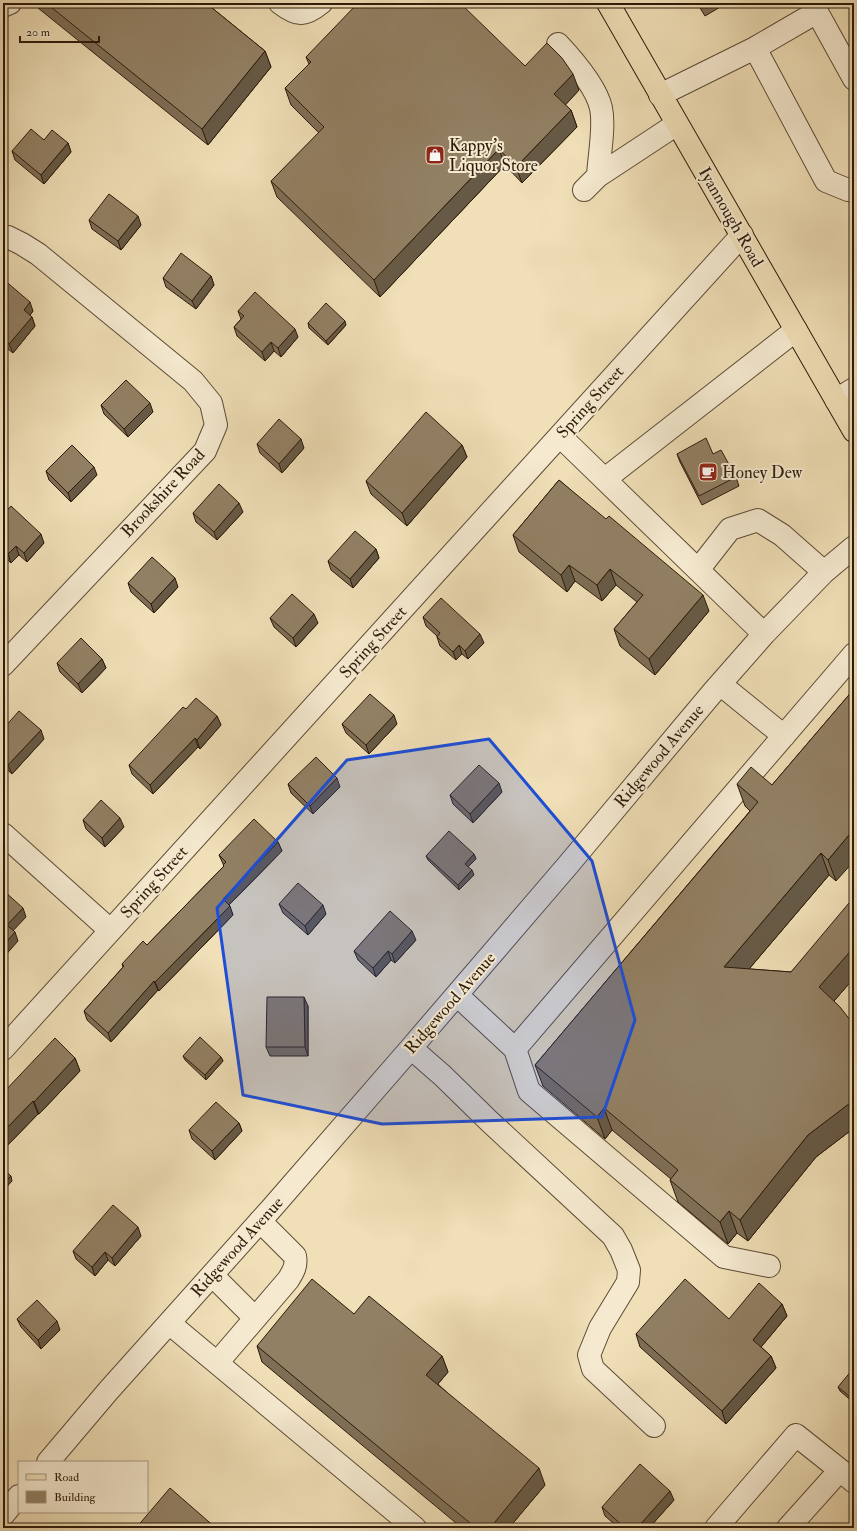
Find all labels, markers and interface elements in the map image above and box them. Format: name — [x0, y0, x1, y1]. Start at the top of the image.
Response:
scale bar — [20, 18, 99, 44]
text: 20 m — [26, 25, 51, 40]
place label: Kappy's Liquor Store — [449, 135, 538, 176]
shop icon: Kappy's Liquor Store — [424, 144, 446, 166]
street label: Iyannough Road — [693, 163, 768, 272]
street label: Spring Street — [552, 361, 629, 443]
street label: Brookshire Road — [117, 444, 210, 542]
cafe icon: Honey Dew — [697, 461, 719, 483]
place label: Honey Dew — [722, 462, 803, 484]
street label: Spring Street — [335, 601, 412, 683]
street label: Ridgewood Avenue — [610, 700, 708, 812]
street label: Spring Street — [116, 841, 193, 923]
street label: Ridgewood Avenue — [400, 948, 500, 1058]
street label: Ridgewood Avenue — [186, 1192, 288, 1302]
legend — [18, 1461, 148, 1513]
text: Road — [54, 1470, 79, 1485]
text: Building — [54, 1490, 97, 1505]

